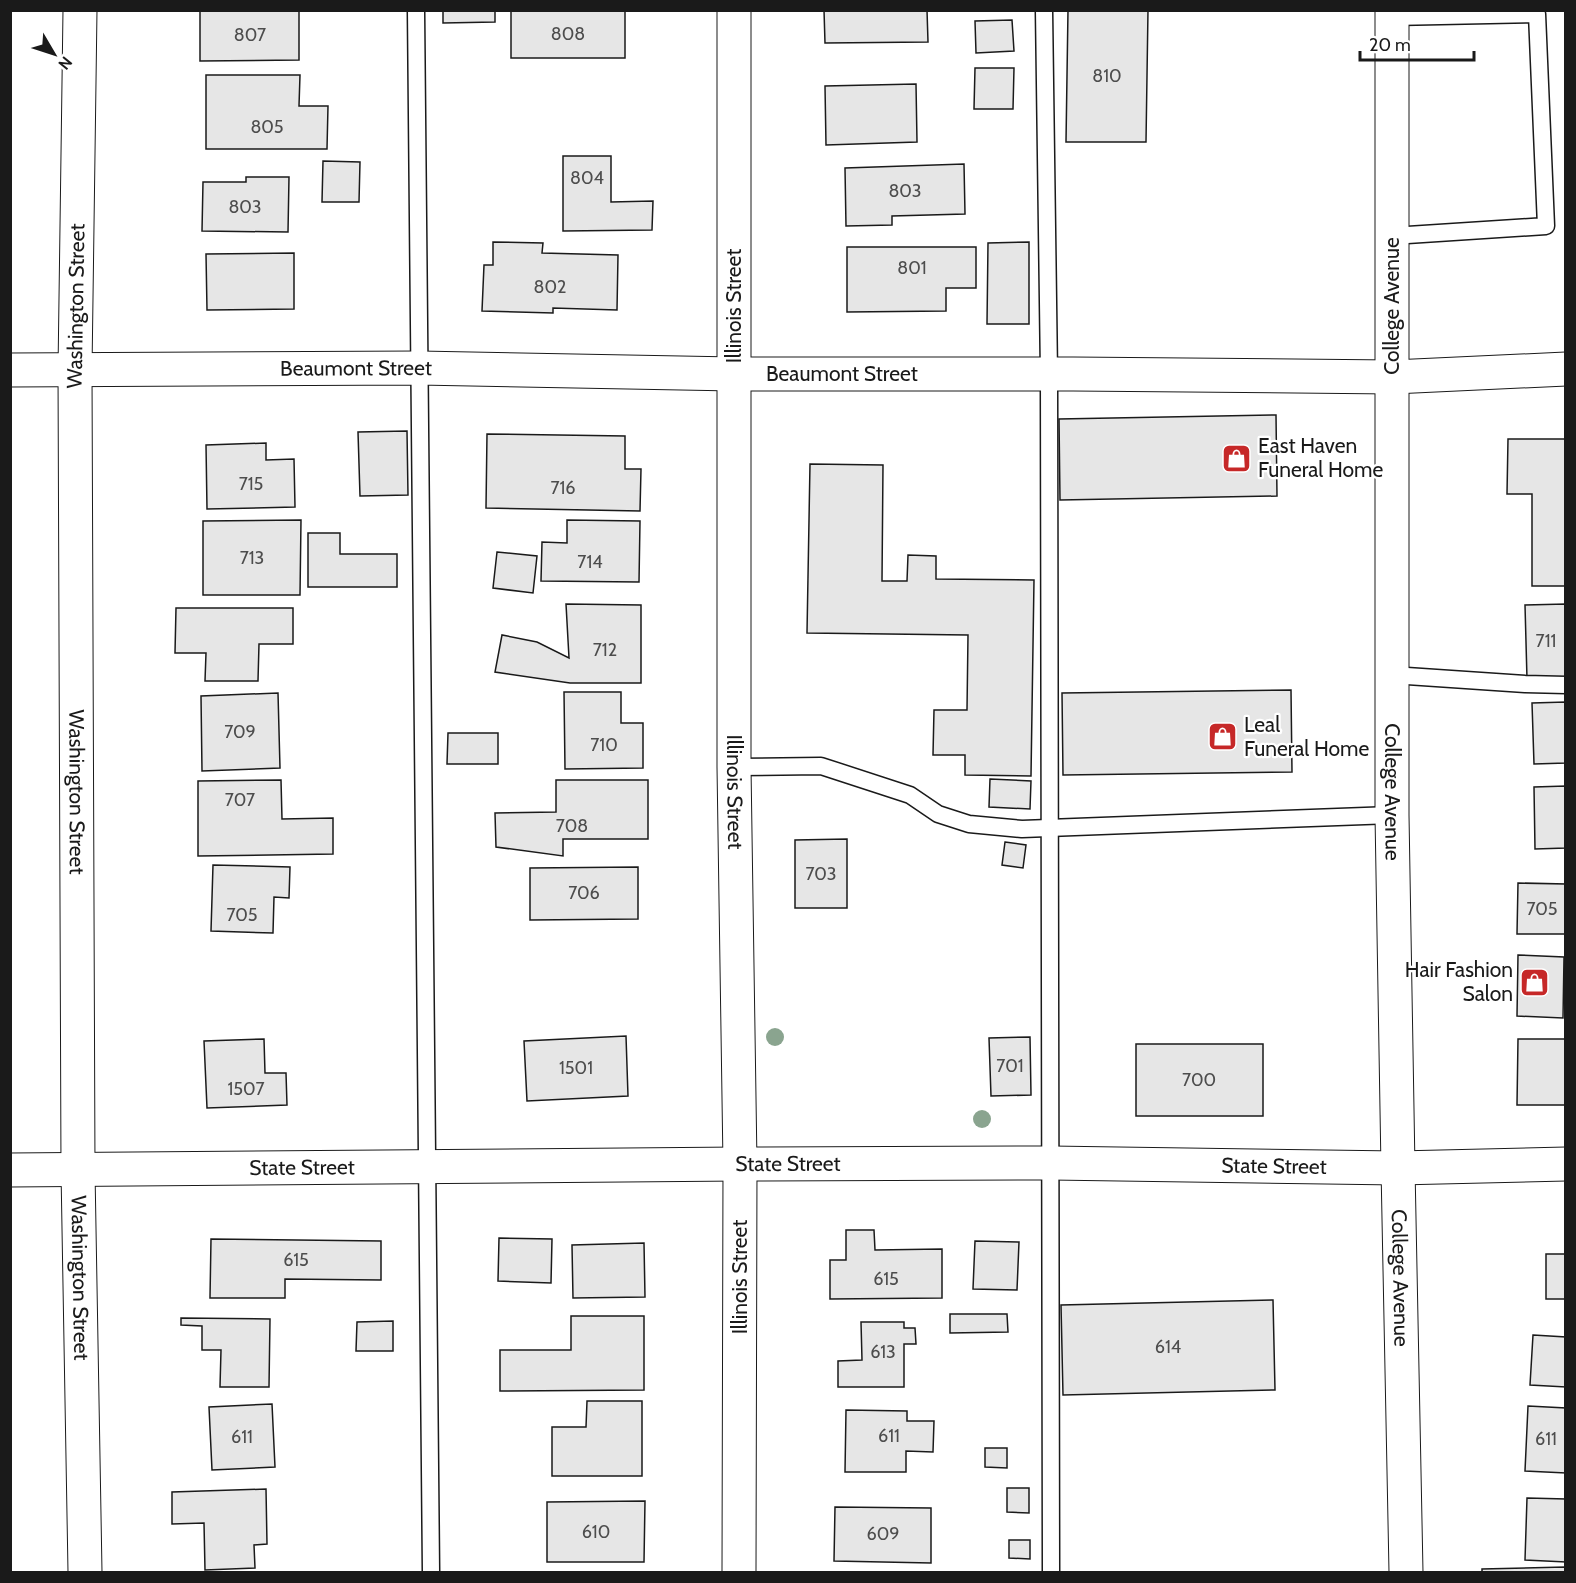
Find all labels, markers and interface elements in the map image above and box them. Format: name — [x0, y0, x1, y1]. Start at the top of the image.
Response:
house number: 808 — [551, 23, 585, 45]
north arrow — [24, 24, 84, 84]
house number: 807 — [234, 24, 266, 46]
scale bar — [1360, 24, 1474, 62]
text: 20 m — [1369, 34, 1411, 56]
text: N — [54, 53, 76, 73]
house number: 810 — [1092, 65, 1122, 87]
house number: 805 — [250, 116, 284, 138]
house number: 804 — [570, 167, 604, 189]
house number: 803 — [888, 180, 922, 202]
house number: 803 — [228, 196, 262, 218]
street label: Washington Street — [62, 223, 89, 389]
street label: College Avenue — [1379, 237, 1404, 375]
street label: Illinois Street — [721, 249, 746, 363]
house number: 801 — [897, 257, 927, 279]
house number: 802 — [534, 276, 566, 298]
street label: Beaumont Street — [280, 355, 432, 381]
street label: Beaumont Street — [766, 361, 918, 386]
place label: East Haven Funeral Home — [1258, 433, 1383, 482]
shop icon: East Haven Funeral Home — [1221, 442, 1253, 474]
house number: 715 — [239, 473, 263, 495]
house number: 716 — [550, 477, 576, 499]
house number: 713 — [240, 547, 264, 569]
house number: 714 — [577, 551, 603, 573]
house number: 711 — [1536, 630, 1556, 652]
house number: 712 — [593, 639, 617, 661]
street label: Washington Street — [64, 709, 90, 874]
place label: Leal Funeral Home — [1244, 712, 1369, 761]
house number: 709 — [224, 721, 256, 743]
shop icon: Leal Funeral Home — [1207, 721, 1239, 753]
street label: College Avenue — [1380, 723, 1406, 861]
house number: 710 — [590, 734, 618, 756]
street label: Illinois Street — [722, 735, 748, 850]
house number: 707 — [225, 789, 255, 811]
house number: 708 — [556, 815, 588, 837]
house number: 703 — [805, 863, 837, 885]
house number: 706 — [568, 882, 600, 904]
house number: 705 — [1526, 898, 1558, 920]
house number: 705 — [226, 904, 258, 926]
place label: Hair Fashion Salon — [1405, 957, 1513, 1006]
shop icon: Hair Fashion Salon — [1518, 966, 1550, 998]
house number: 701 — [996, 1055, 1024, 1077]
house number: 1501 — [559, 1057, 593, 1079]
house number: 700 — [1182, 1069, 1216, 1091]
house number: 1507 — [227, 1078, 265, 1100]
street label: State Street — [735, 1151, 841, 1176]
street label: State Street — [1221, 1152, 1327, 1179]
street label: State Street — [249, 1154, 355, 1180]
street label: Washington Street — [66, 1195, 94, 1361]
street label: College Avenue — [1387, 1209, 1415, 1347]
street label: Illinois Street — [727, 1220, 752, 1334]
house number: 615 — [283, 1249, 309, 1271]
house number: 615 — [873, 1268, 899, 1290]
house number: 614 — [1155, 1336, 1181, 1358]
house number: 613 — [870, 1341, 896, 1363]
house number: 611 — [878, 1425, 900, 1447]
house number: 611 — [231, 1426, 253, 1448]
house number: 611 — [1535, 1428, 1557, 1450]
house number: 610 — [582, 1521, 610, 1543]
house number: 609 — [866, 1523, 900, 1545]

